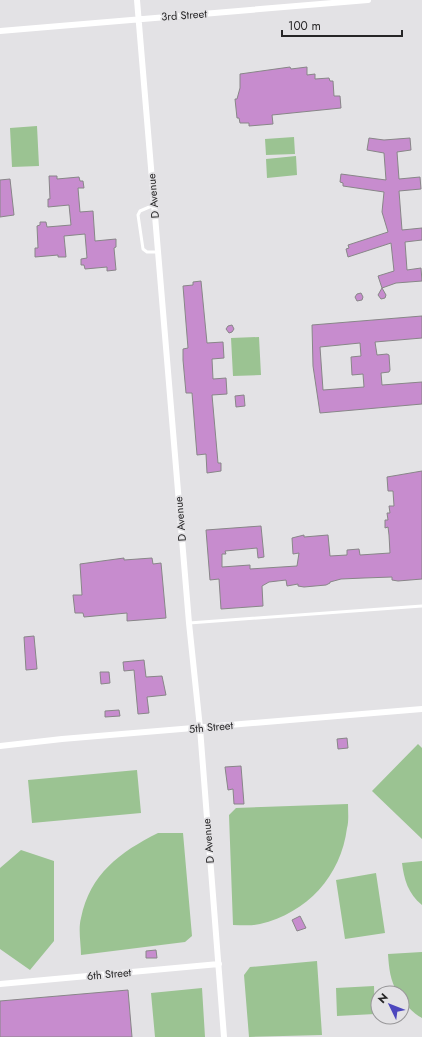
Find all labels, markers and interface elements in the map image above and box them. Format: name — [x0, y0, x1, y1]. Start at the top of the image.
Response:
street label: 3rd Street — [161, 5, 208, 25]
scale bar — [282, 12, 402, 38]
text: 100 m — [288, 17, 321, 35]
street label: D Avenue — [143, 173, 163, 219]
street label: D Avenue — [170, 496, 190, 542]
street label: 5th Street — [188, 717, 234, 737]
street label: D Avenue — [198, 818, 218, 864]
street label: 6th Street — [86, 964, 132, 984]
north arrow — [370, 985, 410, 1025]
text: N — [374, 990, 392, 1007]

